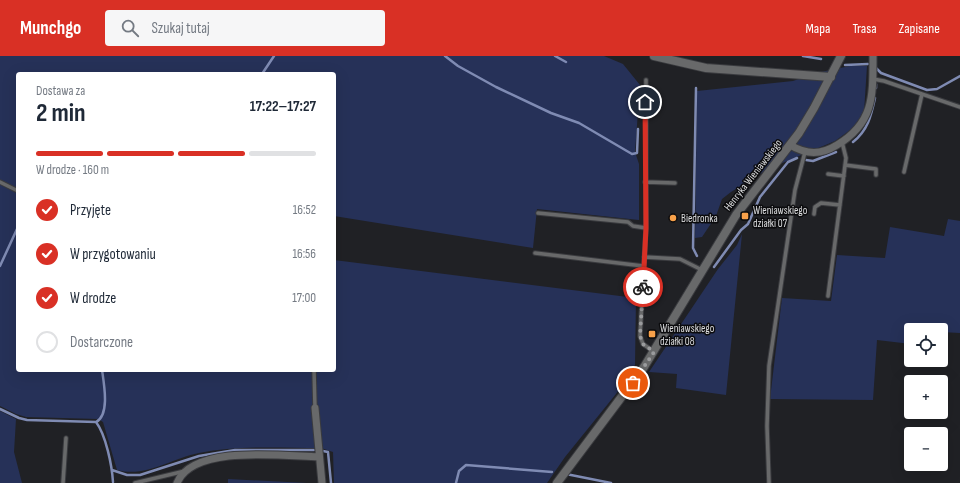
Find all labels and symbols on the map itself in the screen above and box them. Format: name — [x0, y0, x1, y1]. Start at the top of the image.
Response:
pin — [628, 85, 662, 119]
street label: Henryka Wieniawskiego — [721, 137, 785, 213]
place label: Wieniawskiego działki 07 — [753, 204, 808, 230]
marker: Wieniawskiego działki 07 — [740, 211, 750, 221]
place label: Biedronka — [681, 212, 718, 225]
marker: Biedronka — [668, 213, 678, 223]
courier — [623, 267, 663, 307]
place label: Wieniawskiego działki 08 — [660, 322, 715, 348]
marker: Wieniawskiego działki 08 — [647, 329, 657, 339]
pin — [616, 366, 650, 400]

